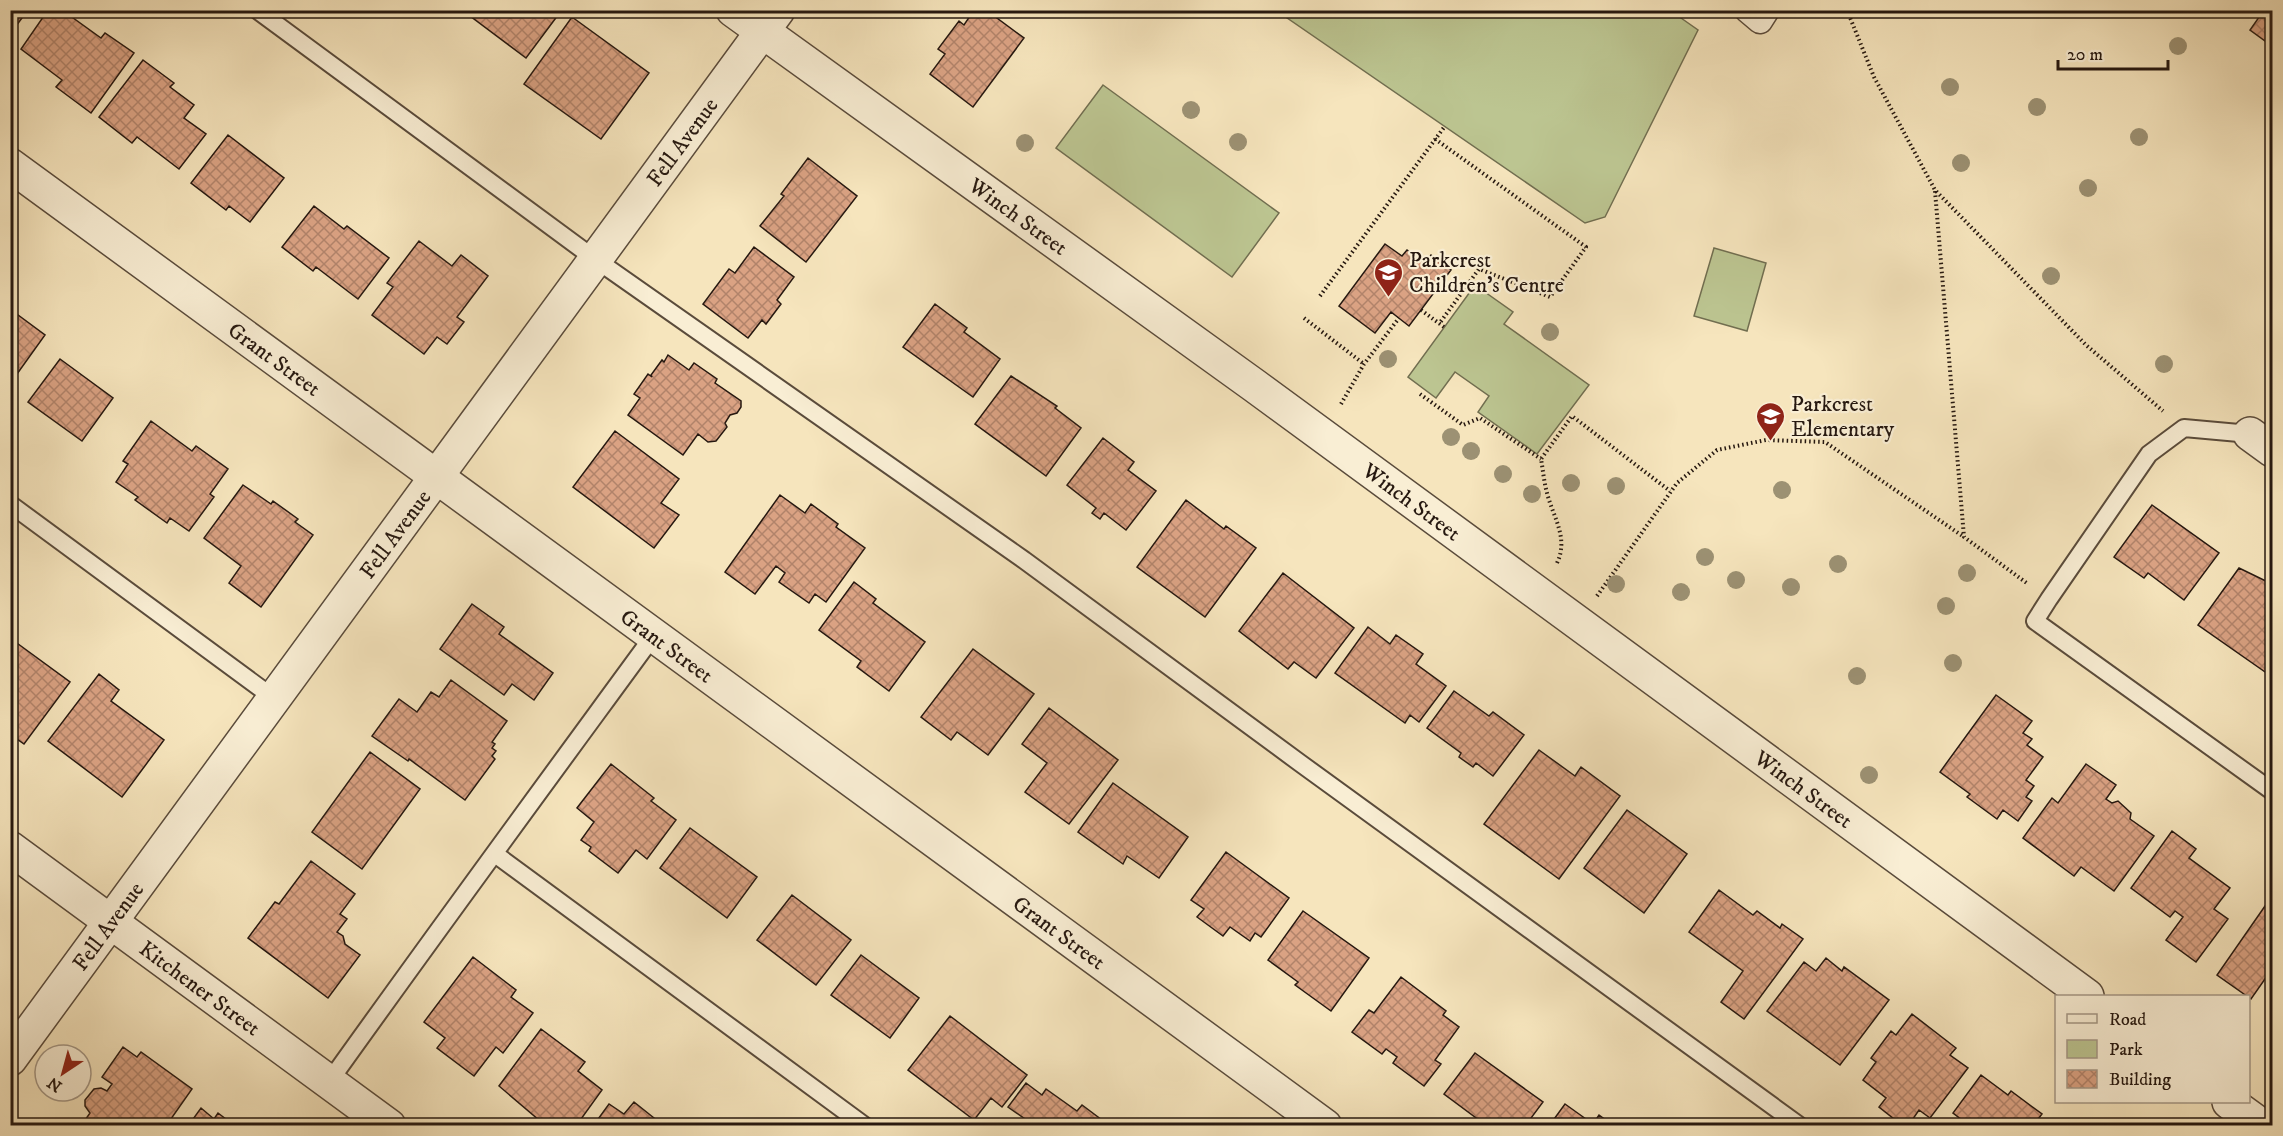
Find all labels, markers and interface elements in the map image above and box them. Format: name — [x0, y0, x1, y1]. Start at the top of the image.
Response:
scale bar — [2058, 33, 2168, 71]
text: 20 m — [2067, 44, 2103, 66]
street label: Fell Avenue — [641, 93, 724, 192]
street label: Winch Street — [962, 172, 1072, 262]
place label: Parkcrest Children's Centre — [1409, 247, 1564, 299]
school or university icon: Parkcrest Children's Centre — [1372, 256, 1404, 298]
street label: Grant Street — [222, 317, 326, 403]
place label: Parkcrest Elementary — [1791, 391, 1895, 443]
school or university icon: Parkcrest Elementary — [1754, 400, 1786, 442]
street label: Winch Street — [1356, 457, 1465, 547]
street label: Fell Avenue — [354, 485, 437, 584]
street label: Grant Street — [615, 604, 718, 689]
street label: Winch Street — [1748, 744, 1857, 835]
street label: Fell Avenue — [67, 877, 150, 976]
street label: Grant Street — [1007, 890, 1110, 976]
street label: Kitchener Street — [133, 935, 265, 1042]
legend — [2055, 995, 2250, 1103]
text: Road — [2109, 1009, 2146, 1031]
text: Park — [2109, 1039, 2143, 1061]
north arrow — [33, 1043, 93, 1103]
text: Building — [2109, 1069, 2171, 1091]
text: N — [44, 1072, 66, 1096]

